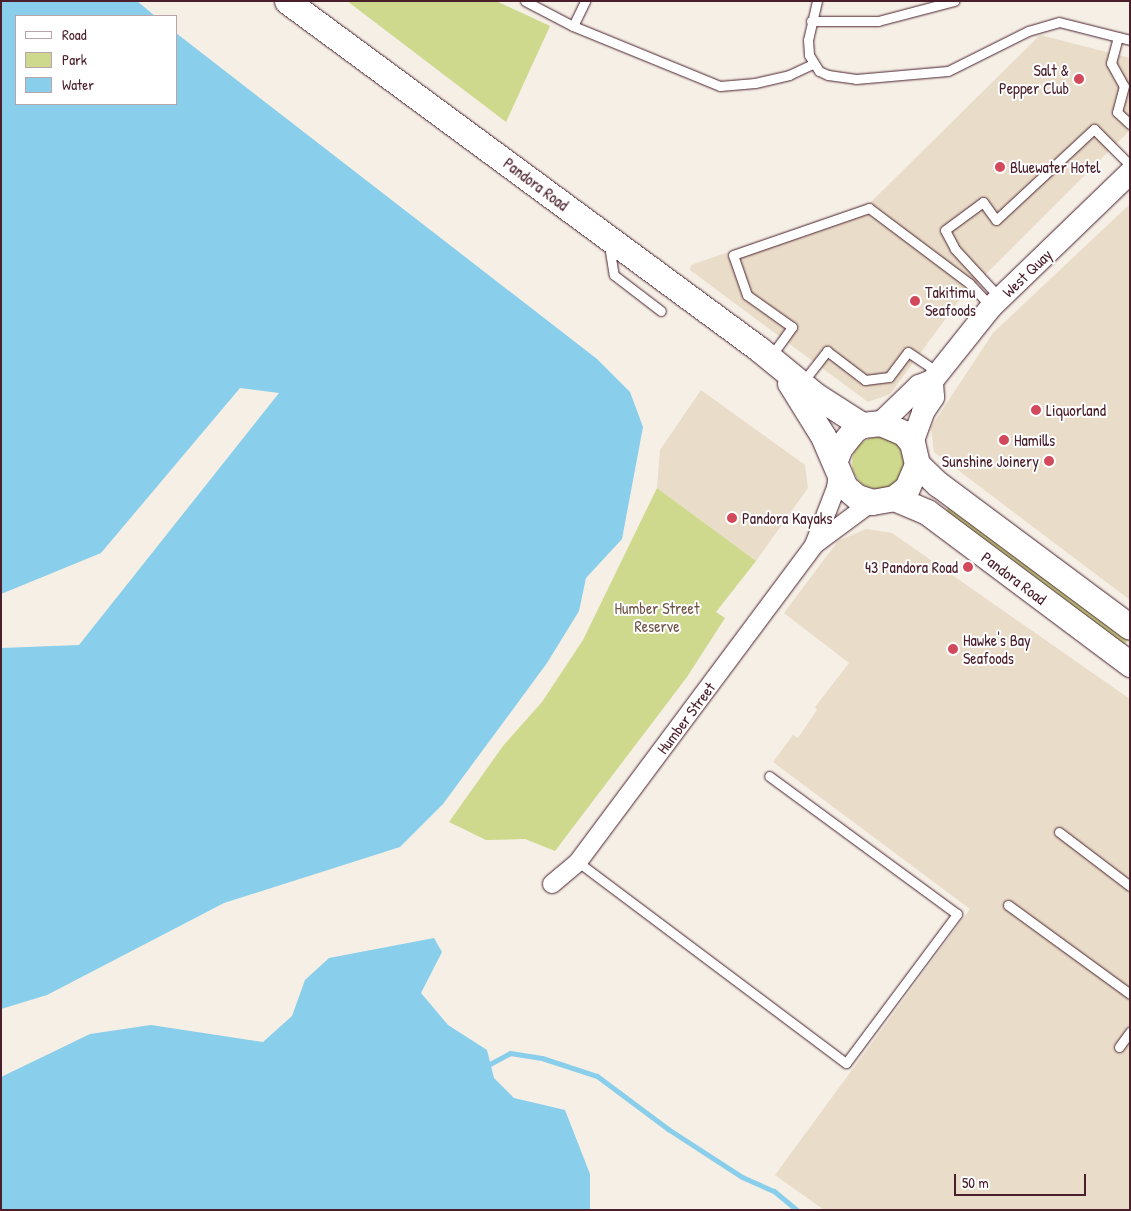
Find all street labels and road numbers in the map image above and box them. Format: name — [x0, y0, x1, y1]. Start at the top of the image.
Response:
street label: Pandora Road — [500, 153, 572, 215]
street label: West Quay — [998, 245, 1056, 301]
street label: Pandora Road — [978, 547, 1050, 609]
street label: Humber Street — [653, 678, 719, 758]

